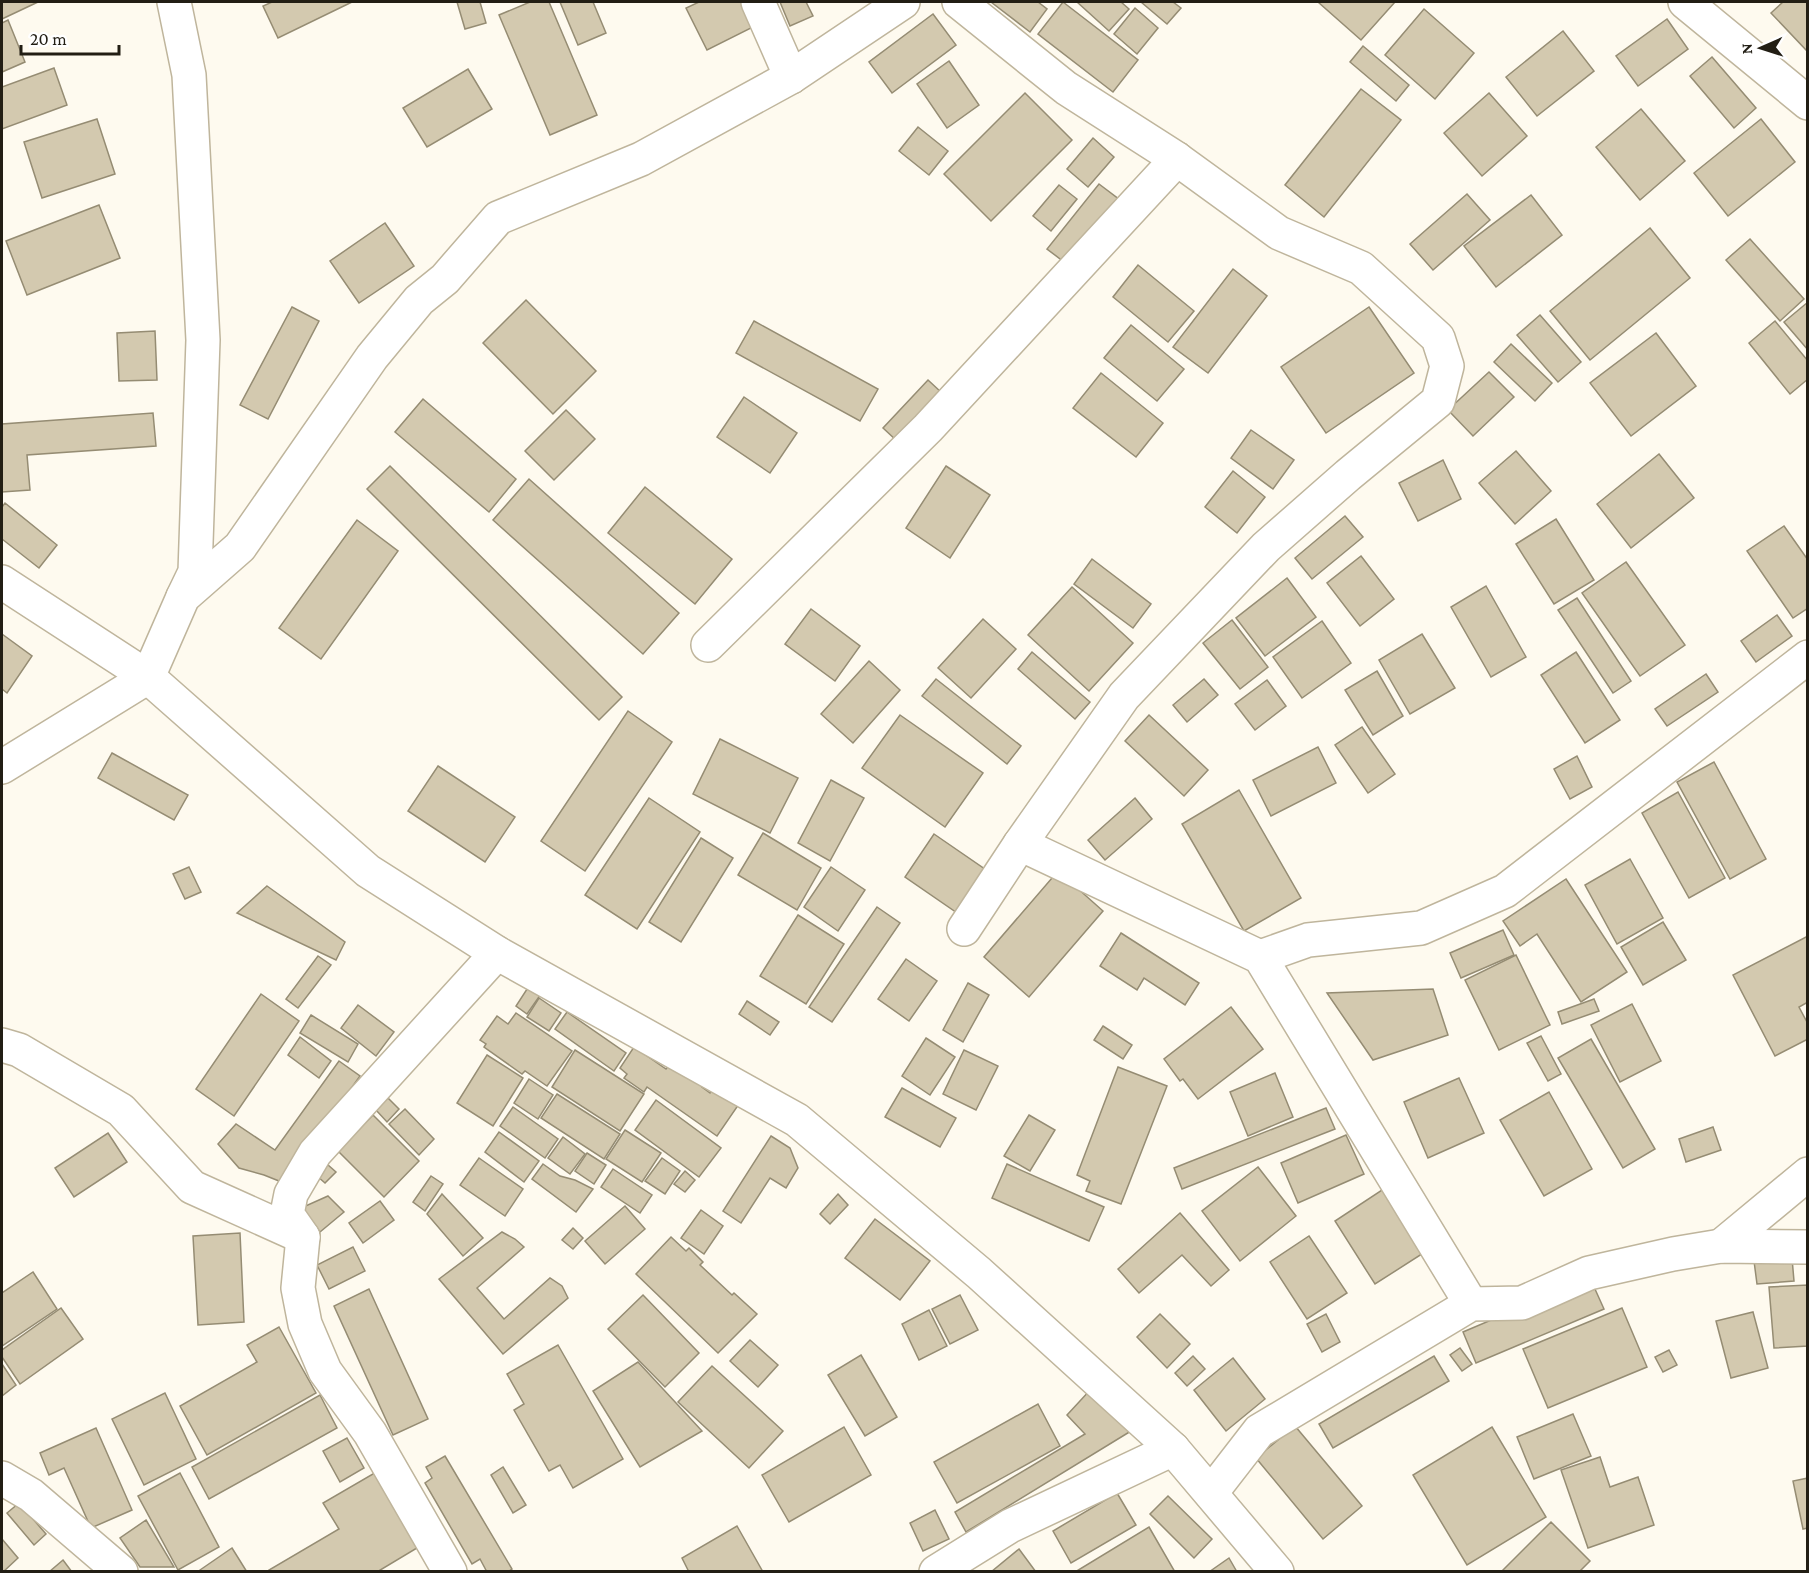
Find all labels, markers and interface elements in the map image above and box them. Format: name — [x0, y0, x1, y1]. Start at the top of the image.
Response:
scale bar — [21, 18, 118, 56]
north arrow — [1731, 18, 1791, 78]
text: 20 m — [30, 29, 67, 49]
text: N — [1738, 43, 1755, 55]

